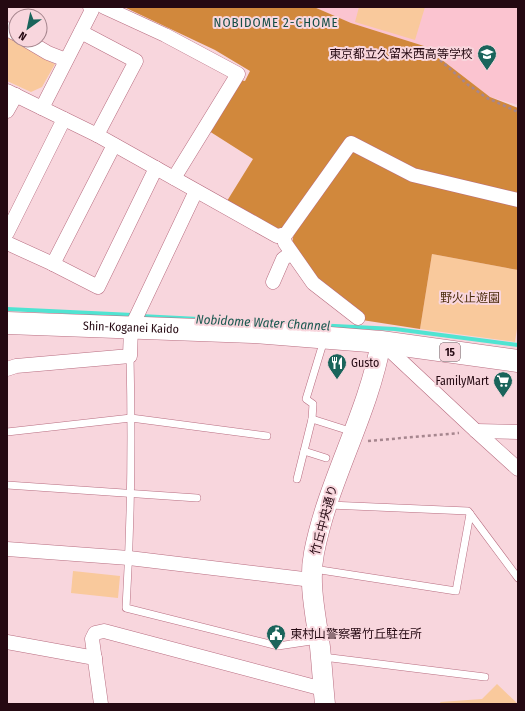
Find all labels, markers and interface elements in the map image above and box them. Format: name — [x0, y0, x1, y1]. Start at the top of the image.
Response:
north arrow — [8, 8, 48, 48]
district label: NOBIDOME 2-CHOME — [213, 15, 339, 30]
text: N — [17, 29, 29, 43]
school or university icon: 東京都立久留米西高等学校 — [476, 43, 498, 71]
place label: 東京都立久留米西高等学校 — [329, 47, 473, 61]
park label: 野火止遊園 — [440, 291, 500, 305]
water label: Nobidome Water Channel — [195, 311, 331, 334]
street label: Shin-Koganei Kaido — [83, 319, 179, 336]
road number: 15 — [440, 343, 460, 361]
restaurant icon: Gusto — [326, 352, 348, 380]
place label: Gusto — [351, 356, 379, 370]
supermarket icon: FamilyMart — [492, 370, 514, 398]
place label: FamilyMart — [435, 374, 489, 388]
street label: 竹丘中央通り — [308, 483, 340, 557]
public building icon: 東村山警察署竹丘駐在所 — [265, 623, 287, 651]
place label: 東村山警察署竹丘駐在所 — [290, 627, 422, 641]

